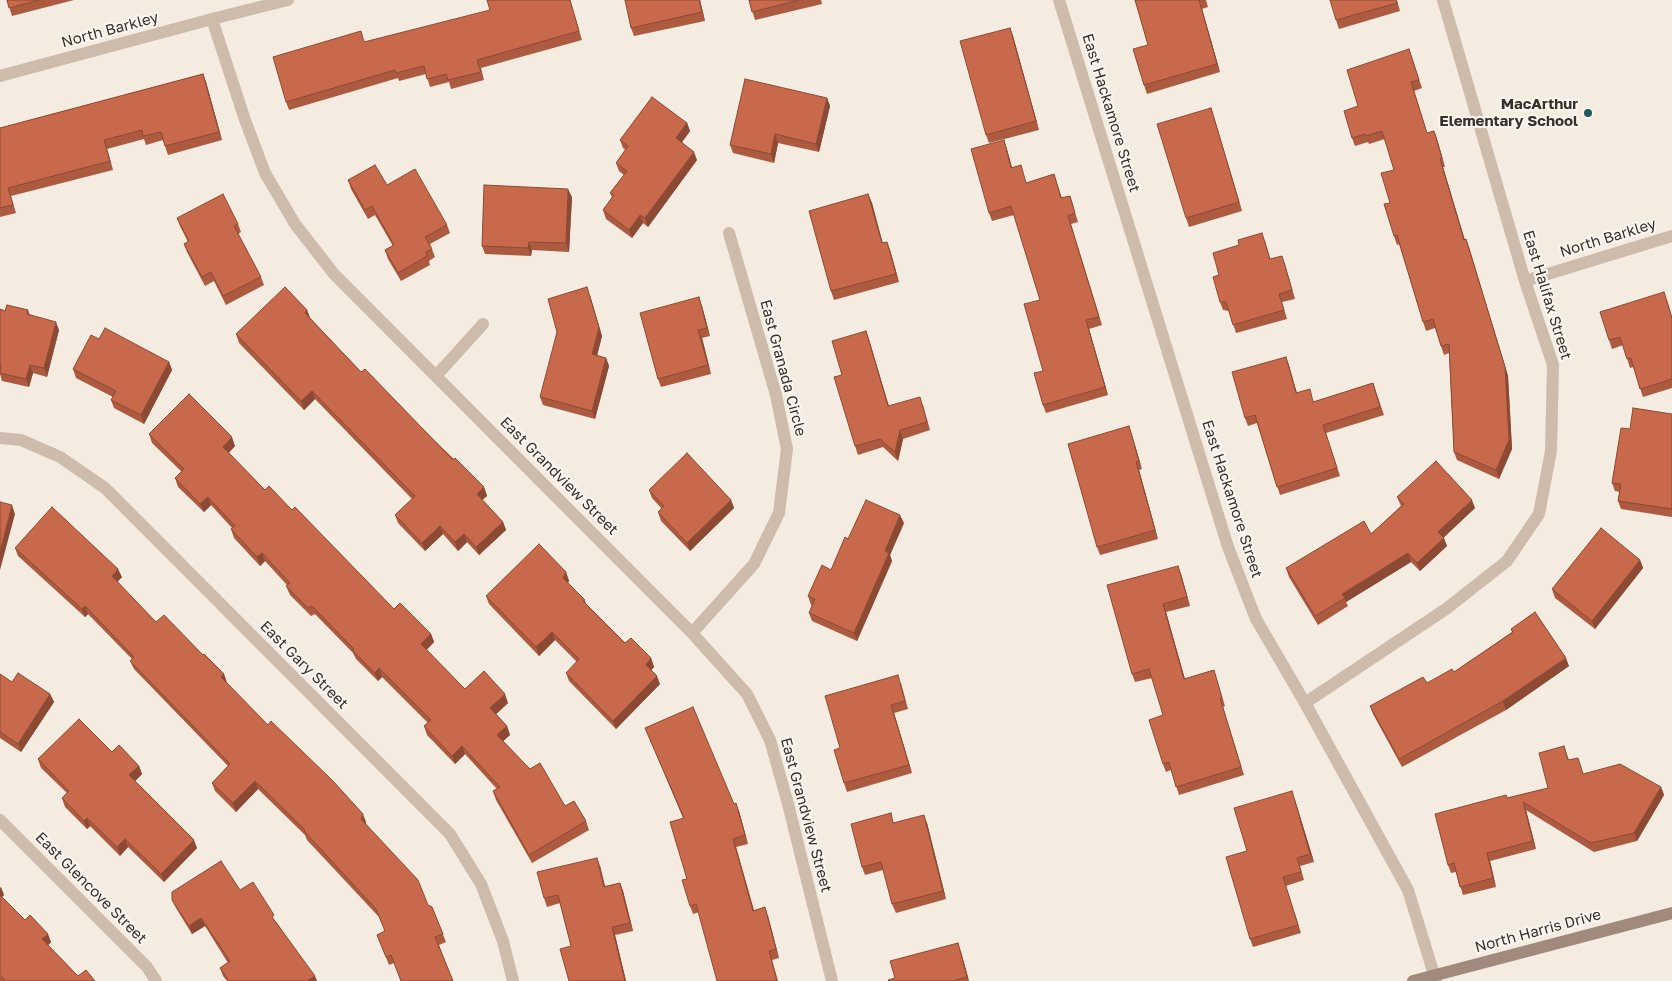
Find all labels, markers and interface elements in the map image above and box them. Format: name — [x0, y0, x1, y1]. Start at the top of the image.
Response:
street label: North Barkley — [59, 8, 161, 52]
street label: East Hackamore Street — [1078, 32, 1144, 194]
place label: MacArthur Elementary School — [1439, 95, 1578, 130]
marker: MacArthur Elementary School — [1582, 107, 1594, 119]
street label: North Barkley — [1558, 215, 1658, 261]
street label: East Halifax Street — [1519, 228, 1575, 362]
street label: East Granada Circle — [756, 298, 810, 438]
street label: East Grandview Street — [496, 413, 622, 539]
street label: East Hackamore Street — [1198, 418, 1266, 580]
street label: East Gary Street — [256, 617, 352, 713]
street label: East Grandview Street — [777, 736, 835, 894]
street label: East Glencove Street — [32, 829, 150, 947]
street label: North Harris Drive — [1473, 905, 1603, 957]

